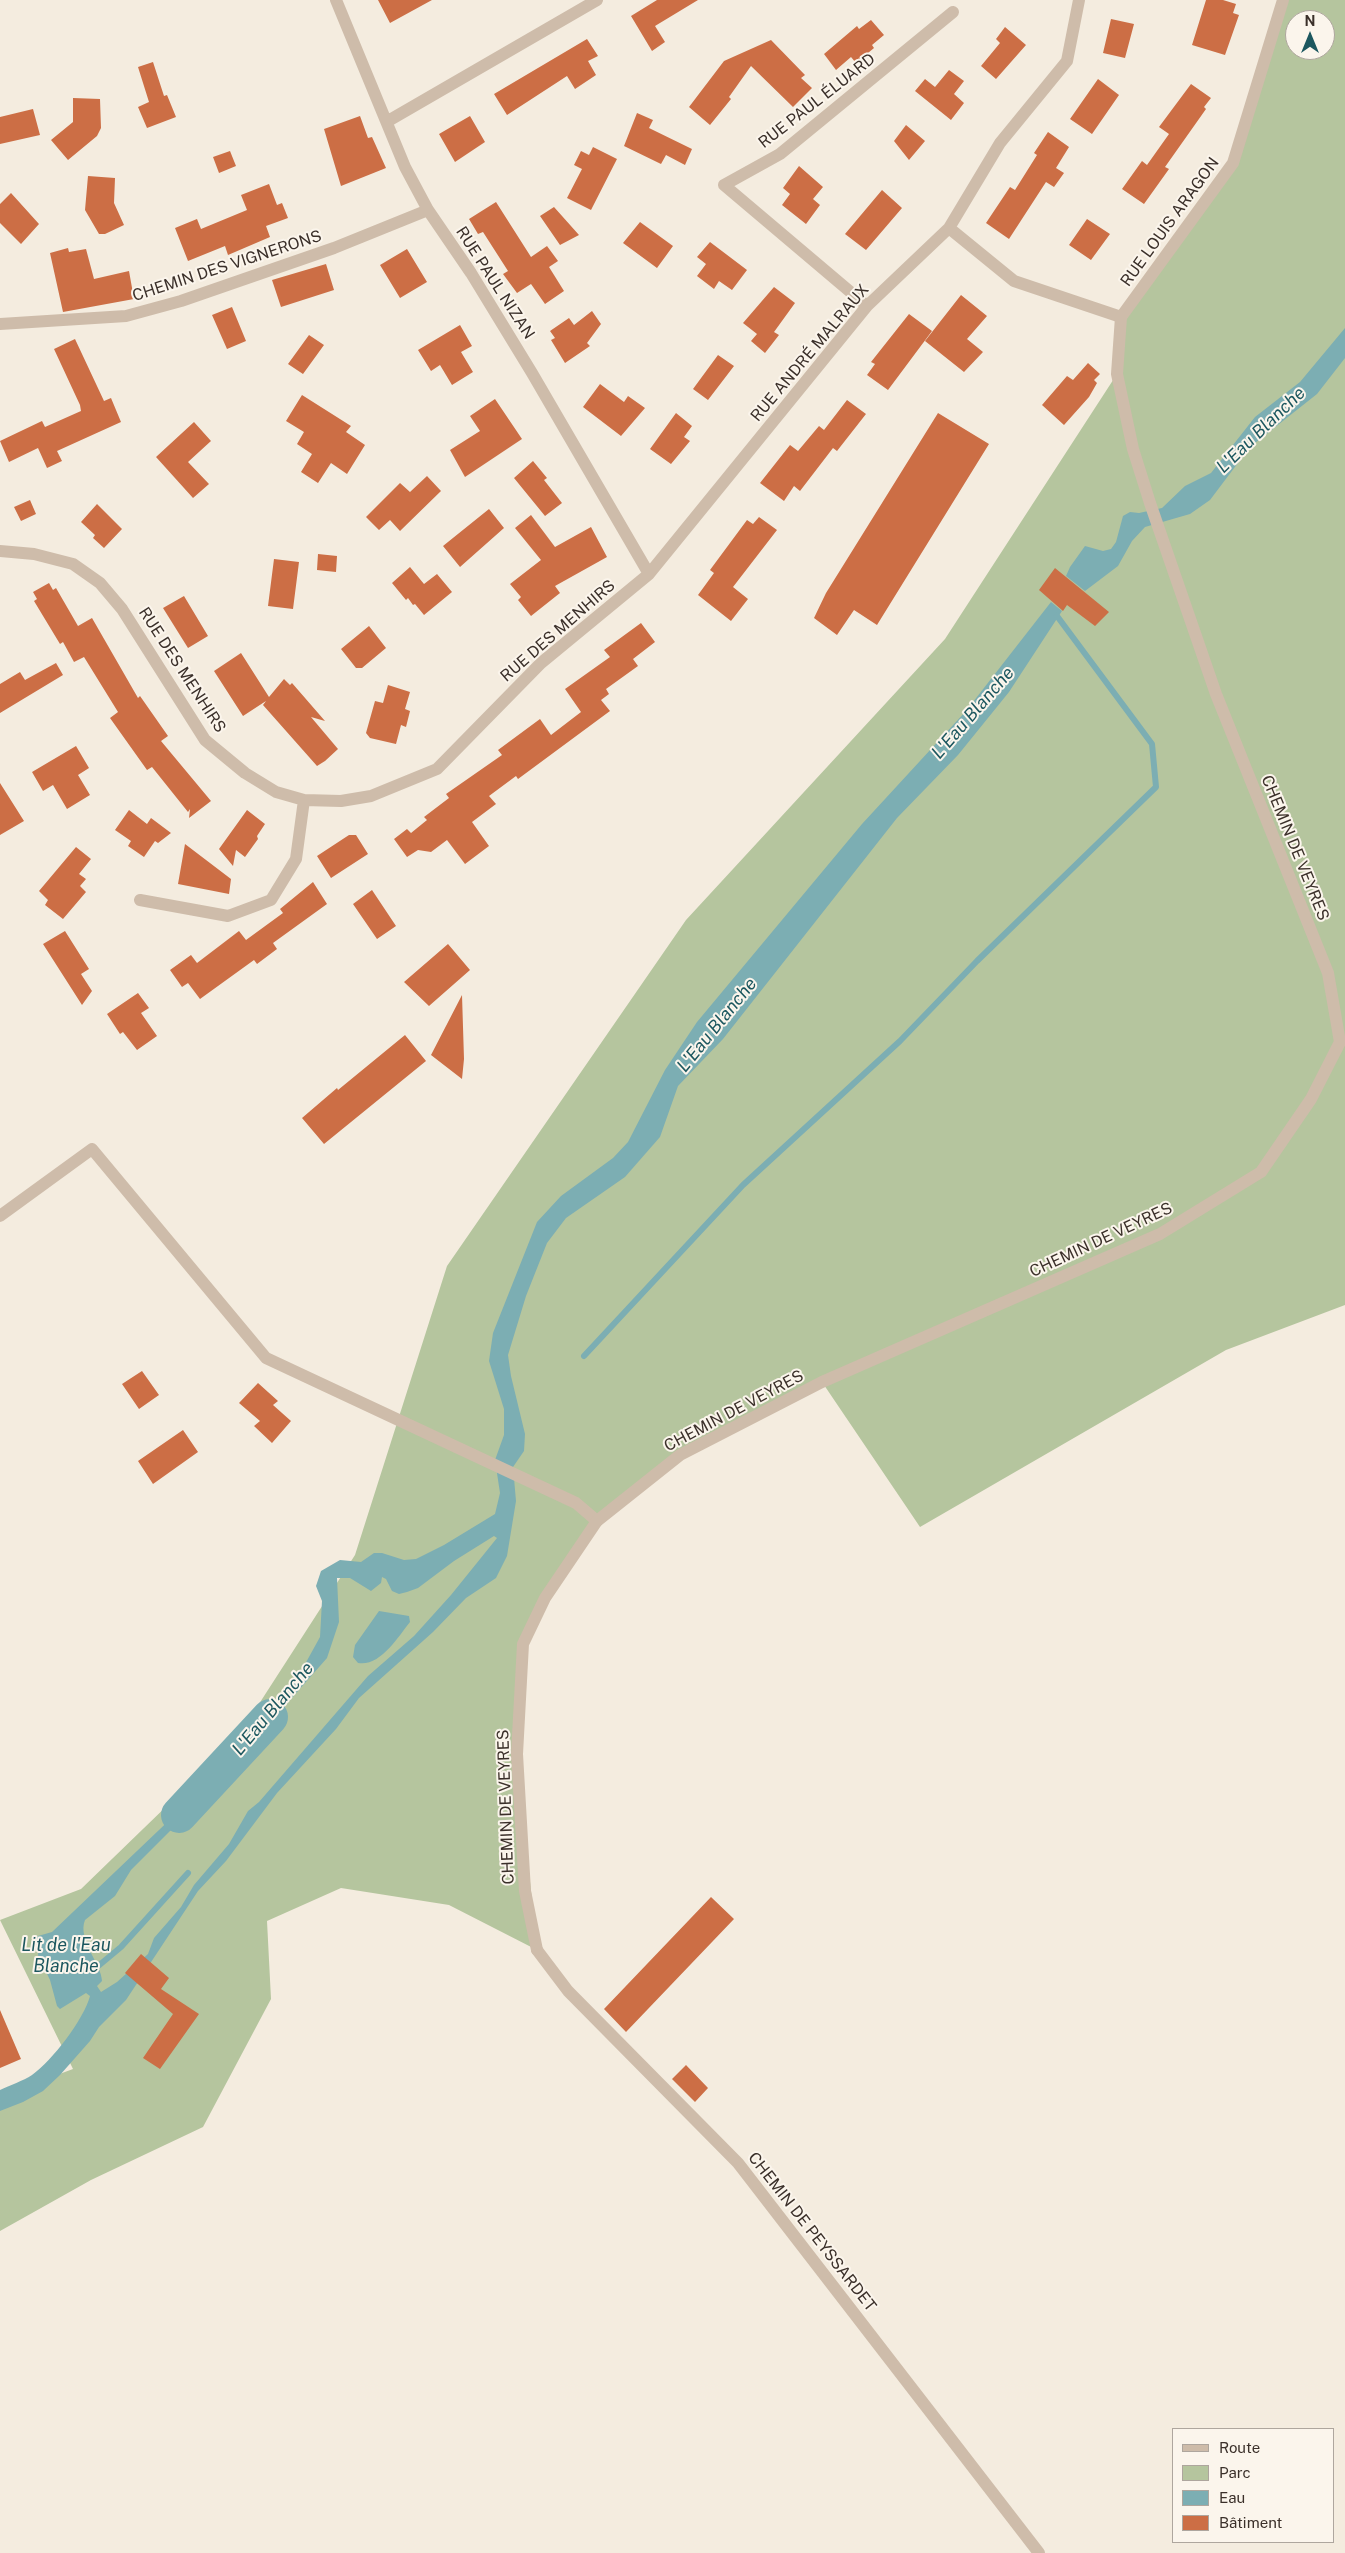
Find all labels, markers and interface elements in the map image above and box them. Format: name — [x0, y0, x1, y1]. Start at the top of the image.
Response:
north arrow — [1285, 10, 1335, 60]
text: N — [1305, 13, 1315, 29]
street label: RUE PAUL ÉLUARD — [755, 49, 879, 153]
street label: RUE LOUIS ARAGON — [1117, 154, 1223, 290]
street label: RUE PAUL NIZAN — [451, 223, 539, 343]
street label: CHEMIN DES VIGNERONS — [130, 226, 324, 306]
street label: RUE ANDRÉ MALRAUX — [747, 280, 873, 426]
water label: L'Eau Blanche — [1212, 382, 1310, 478]
street label: RUE DES MENHIRS — [497, 576, 619, 686]
street label: RUE DES MENHIRS — [134, 604, 230, 736]
water label: L'Eau Blanche — [927, 663, 1019, 763]
street label: CHEMIN DE VEYRES — [1257, 772, 1333, 924]
water label: L'Eau Blanche — [672, 974, 762, 1076]
street label: CHEMIN DE VEYRES — [1027, 1199, 1175, 1281]
street label: CHEMIN DE VEYRES — [661, 1366, 807, 1456]
water label: L'Eau Blanche — [228, 1658, 318, 1760]
street label: CHEMIN DE VEYRES — [494, 1729, 518, 1885]
water label: Lit de l'Eau Blanche — [21, 1934, 111, 1976]
street label: CHEMIN DE PEYSSARDET — [744, 2149, 880, 2315]
legend — [1172, 2428, 1335, 2543]
text: Route — [1219, 2439, 1260, 2456]
text: Parc — [1219, 2464, 1251, 2481]
text: Eau — [1219, 2489, 1245, 2506]
text: Bâtiment — [1219, 2514, 1282, 2531]

